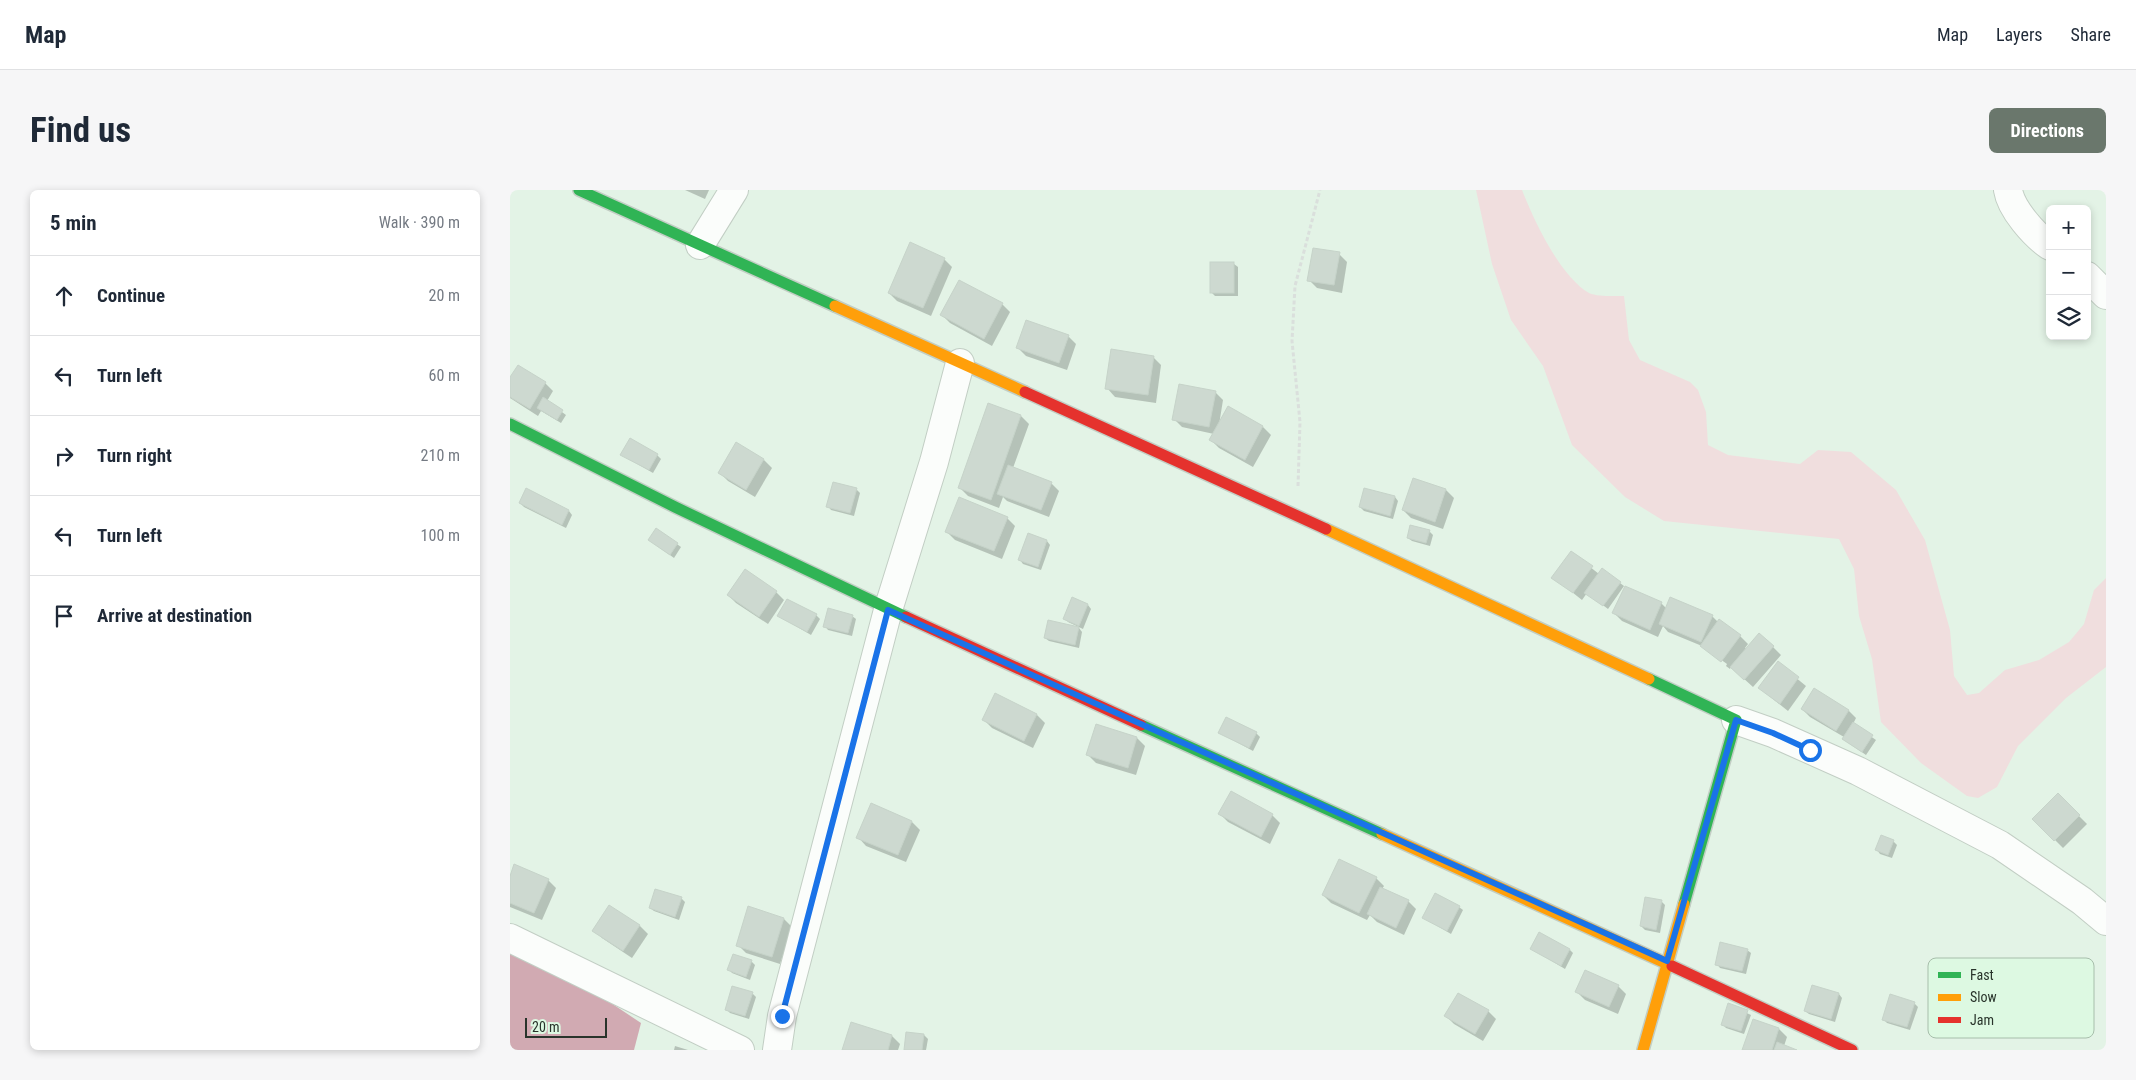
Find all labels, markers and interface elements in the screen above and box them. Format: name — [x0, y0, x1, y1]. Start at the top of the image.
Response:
text: Map — [25, 21, 66, 49]
text: Map — [1937, 24, 1968, 45]
text: Layers — [1996, 24, 2043, 45]
text: Share — [2071, 24, 2111, 45]
button: Directions — [1989, 108, 2106, 153]
text: Find us — [30, 110, 131, 151]
map controls — [2046, 205, 2091, 340]
button: + — [2046, 205, 2091, 250]
text: 5 min — [50, 211, 97, 235]
text: Walk · 390 m — [379, 213, 460, 232]
button: − — [2046, 250, 2091, 295]
icon: ahead — [50, 282, 78, 310]
text: Continue — [97, 284, 165, 307]
text: 20 m — [428, 286, 460, 305]
button: layers — [2046, 295, 2091, 340]
icon: left — [50, 362, 78, 390]
text: Turn left — [97, 364, 162, 387]
text: 60 m — [428, 366, 460, 385]
icon: right — [50, 442, 78, 470]
text: Turn right — [97, 444, 172, 467]
text: 210 m — [421, 446, 460, 465]
icon: left — [50, 522, 78, 550]
text: Turn left — [97, 524, 162, 547]
text: 100 m — [421, 526, 460, 545]
icon: arrive — [50, 602, 78, 630]
text: Arrive at destination — [97, 604, 252, 627]
route start — [1799, 739, 1822, 762]
legend — [1928, 958, 2094, 1038]
text: Fast — [1970, 967, 1994, 983]
text: Slow — [1970, 989, 1997, 1005]
route end — [771, 1005, 794, 1028]
text: Jam — [1970, 1012, 1994, 1028]
scale bar — [525, 1015, 608, 1038]
text: 20 m — [532, 1019, 560, 1035]

